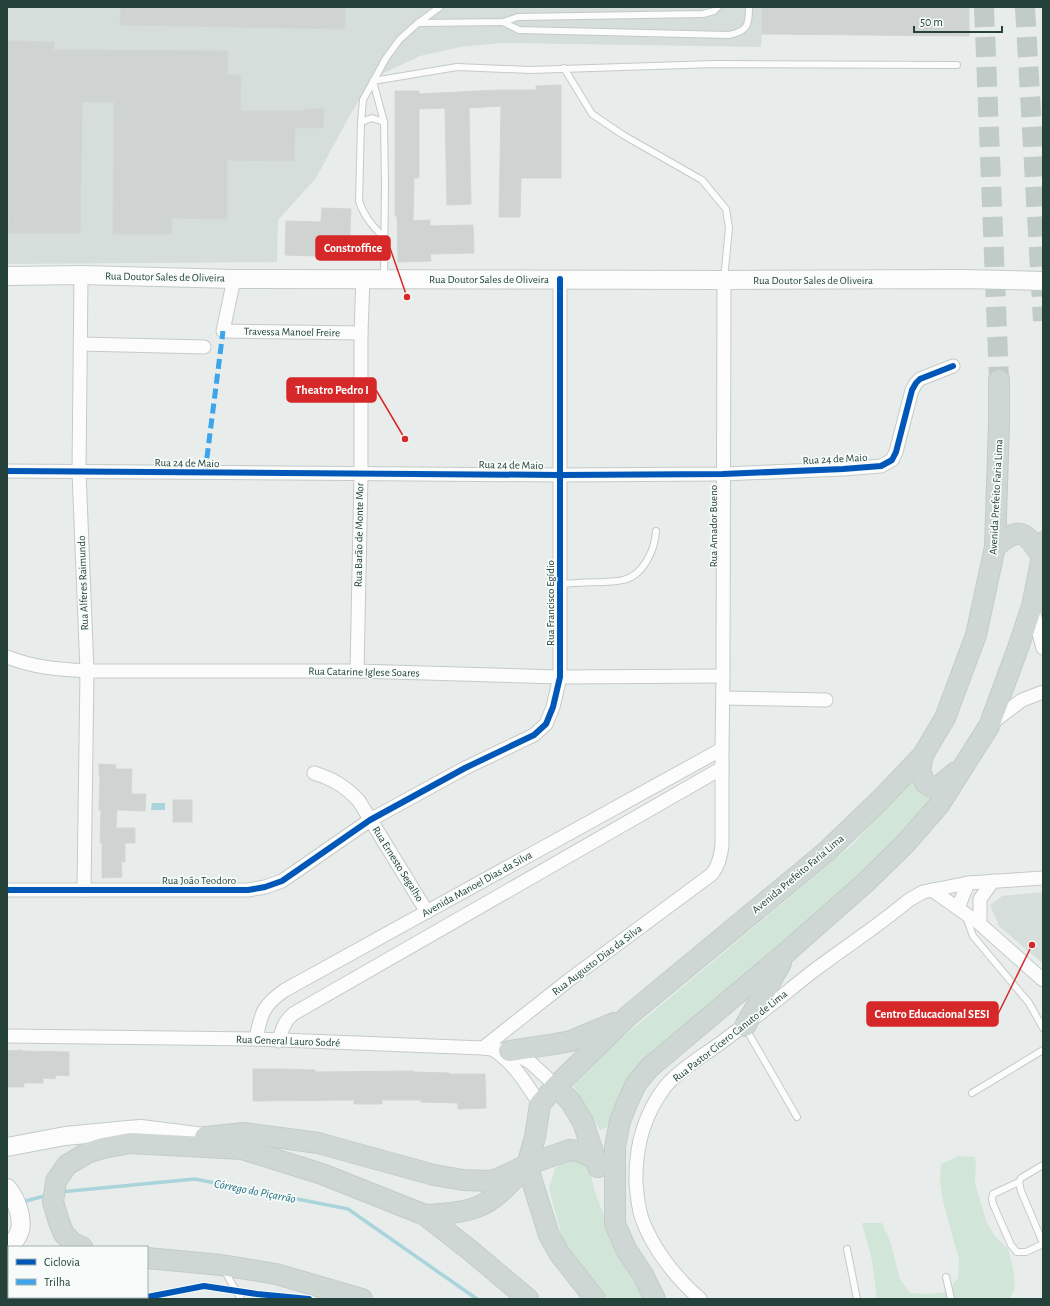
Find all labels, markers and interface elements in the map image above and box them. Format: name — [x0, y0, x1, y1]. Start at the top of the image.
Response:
scale bar — [914, 8, 1002, 34]
text: 50 m — [920, 16, 943, 28]
callout: Constroffice — [316, 236, 390, 260]
text: Constroffice — [324, 242, 382, 254]
street label: Rua Doutor Sales de Oliveira — [105, 270, 225, 284]
street label: Rua Doutor Sales de Oliveira — [429, 274, 549, 285]
street label: Rua Doutor Sales de Oliveira — [753, 275, 873, 286]
street label: Travessa Manoel Freire — [244, 326, 340, 338]
callout: Theatro Pedro I — [287, 378, 376, 402]
text: Theatro Pedro I — [295, 384, 369, 396]
street label: Avenida Prefeito Faria Lima — [987, 439, 1005, 555]
street label: Rua 24 de Maio — [802, 452, 868, 466]
street label: Rua 24 de Maio — [155, 457, 219, 469]
street label: Rua 24 de Maio — [479, 459, 543, 471]
street label: Rua Barão de Monte Mor — [353, 482, 365, 587]
street label: Rua Amador Bueno — [708, 485, 719, 567]
street label: Rua Alferes Raimundo — [76, 535, 90, 631]
street label: Rua Francisco Egídio — [545, 560, 556, 646]
street label: Rua Catarine Iglese Soares — [308, 666, 420, 678]
street label: Rua Ernesto Segalho — [370, 824, 426, 904]
street label: Avenida Prefeito Faria Lima — [750, 833, 846, 915]
street label: Avenida Manoel Dias da Silva — [420, 849, 534, 919]
street label: Rua João Teodoro — [162, 875, 236, 886]
street label: Rua Augusto Dias da Silva — [550, 923, 644, 997]
street label: Rua Pastor Cícero Canuto de Lima — [671, 988, 789, 1084]
callout: Centro Educacional SESI — [867, 1002, 998, 1026]
text: Centro Educacional SESI — [874, 1008, 990, 1020]
street label: Rua General Lauro Sodré — [236, 1034, 340, 1048]
water label: Córrego do Piçarrão — [213, 1177, 297, 1205]
legend — [8, 1246, 148, 1298]
text: Ciclovia — [44, 1256, 80, 1268]
text: Trilha — [44, 1276, 71, 1288]

